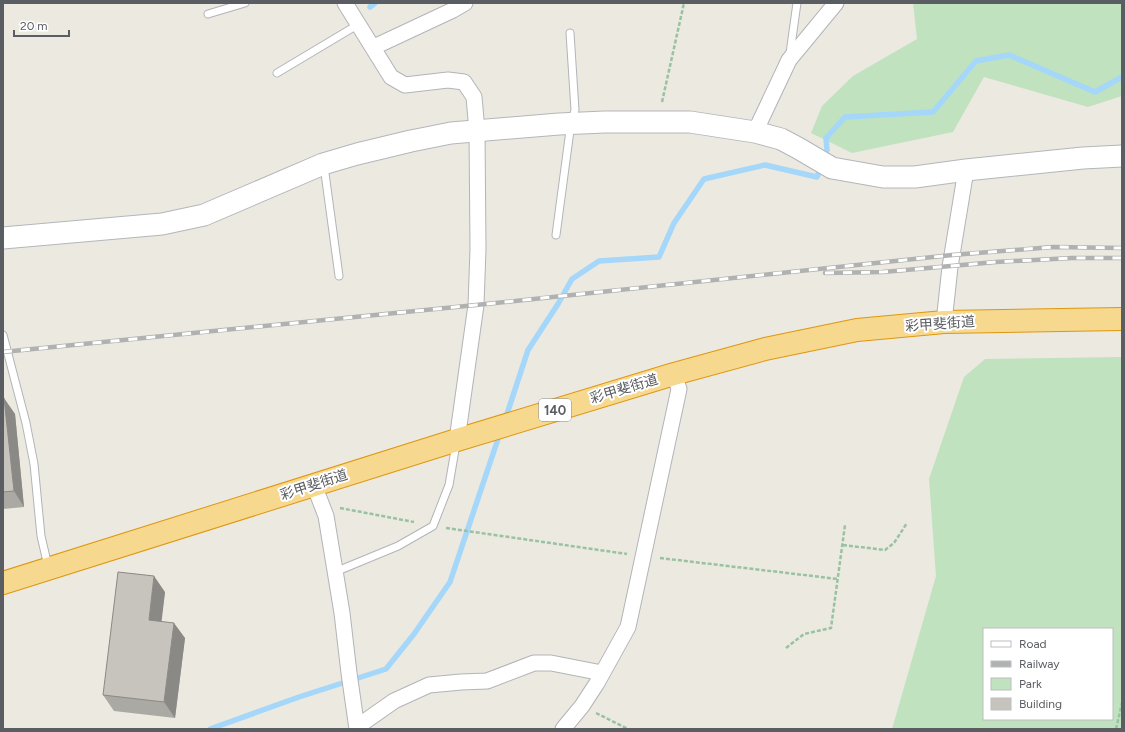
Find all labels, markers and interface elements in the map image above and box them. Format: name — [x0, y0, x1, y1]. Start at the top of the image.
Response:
scale bar — [14, 12, 69, 38]
text: 20 m — [20, 19, 48, 33]
street label: 彩甲斐街道 — [904, 313, 976, 335]
street label: 彩甲斐街道 — [588, 371, 660, 407]
road number: 140 — [539, 399, 571, 421]
street label: 彩甲斐街道 — [278, 466, 350, 504]
legend — [983, 628, 1113, 720]
text: Road — [1019, 637, 1047, 651]
text: Railway — [1019, 657, 1060, 671]
text: Park — [1019, 677, 1042, 691]
text: Building — [1019, 697, 1062, 711]

